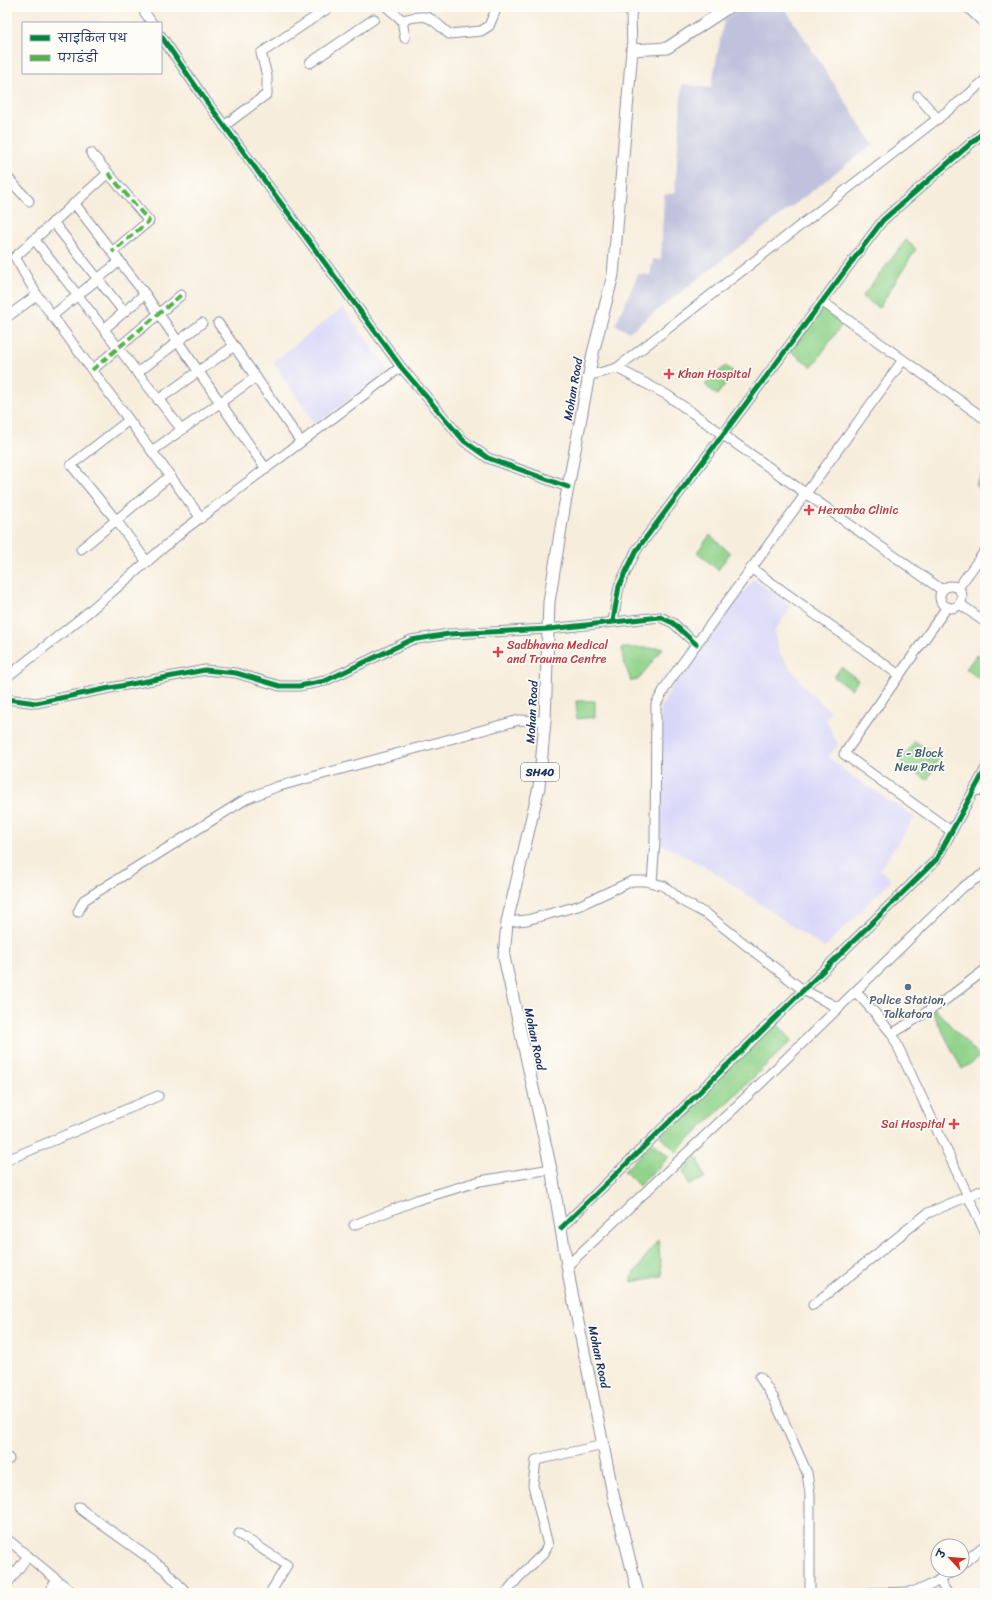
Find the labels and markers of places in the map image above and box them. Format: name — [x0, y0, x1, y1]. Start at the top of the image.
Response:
place label: Khan Hospital — [678, 363, 752, 385]
marker: Khan Hospital — [663, 368, 675, 380]
place label: Heramba Clinic — [818, 499, 898, 521]
marker: Heramba Clinic — [803, 504, 815, 516]
place label: Sadbhavna Medical and Trauma Centre — [507, 634, 608, 670]
marker: Sadbhavna Medical and Trauma Centre — [492, 646, 504, 658]
marker: Police Station, Talkatora — [903, 982, 913, 992]
place label: Police Station, Talkatora — [869, 989, 947, 1025]
place label: Sai Hospital — [881, 1113, 946, 1135]
marker: Sai Hospital — [948, 1118, 960, 1130]

